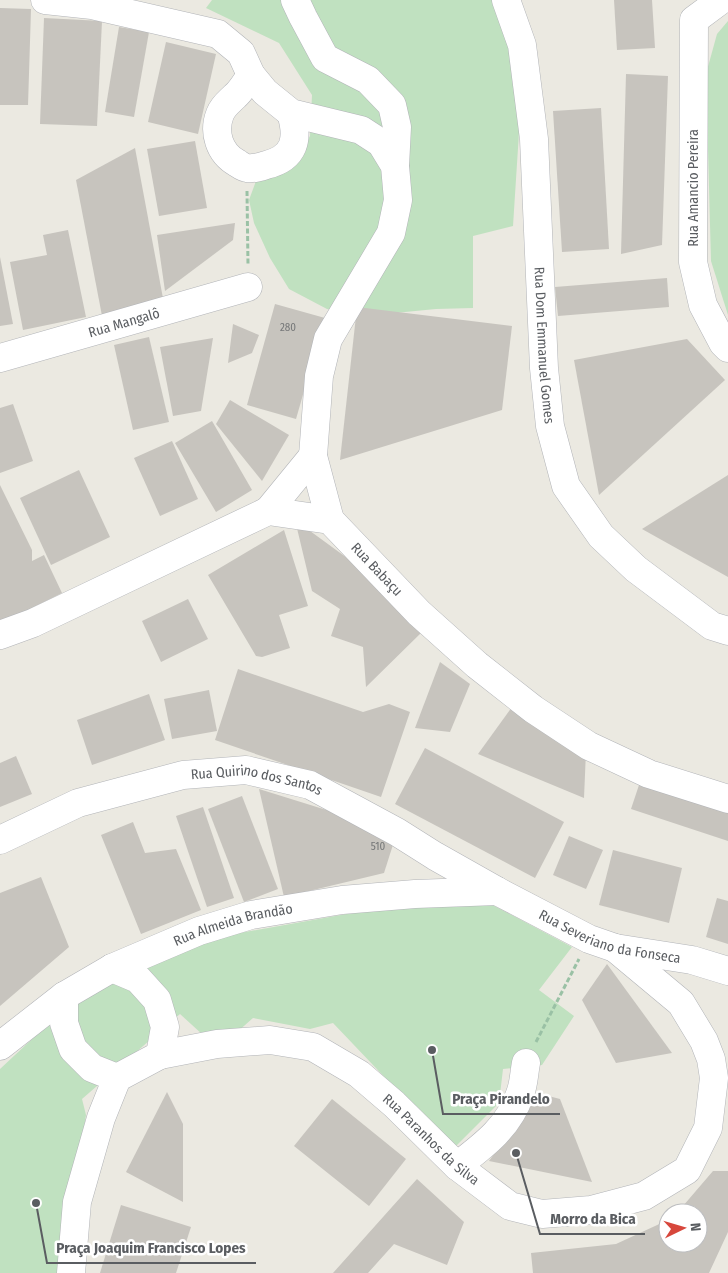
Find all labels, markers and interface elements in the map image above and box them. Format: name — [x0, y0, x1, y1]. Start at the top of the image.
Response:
street label: Rua Amancio Pereira — [685, 129, 702, 247]
street label: Rua Dom Emmanuel Gomes — [531, 266, 558, 425]
street label: Rua Mangalô — [86, 304, 162, 341]
house number: 280 — [280, 321, 296, 334]
street label: Rua Babaçu — [348, 539, 406, 599]
street label: Rua Quirino dos Santos — [190, 761, 326, 799]
house number: 510 — [371, 840, 386, 853]
street label: Rua Almeida Brandão — [171, 900, 294, 949]
street label: Rua Severiano da Fonseca — [536, 906, 682, 967]
callout: Praça Pirandelo — [443, 1084, 560, 1114]
street label: Rua Paranhos da Silva — [380, 1090, 483, 1189]
text: Praça Pirandelo — [452, 1090, 550, 1109]
north arrow — [658, 1203, 708, 1253]
callout: Morro da Bica — [540, 1204, 645, 1234]
text: Morro da Bica — [550, 1210, 636, 1228]
text: N — [687, 1222, 704, 1232]
callout: Praça Joaquim Francisco Lopes — [47, 1233, 256, 1263]
text: Praça Joaquim Francisco Lopes — [56, 1239, 246, 1258]

